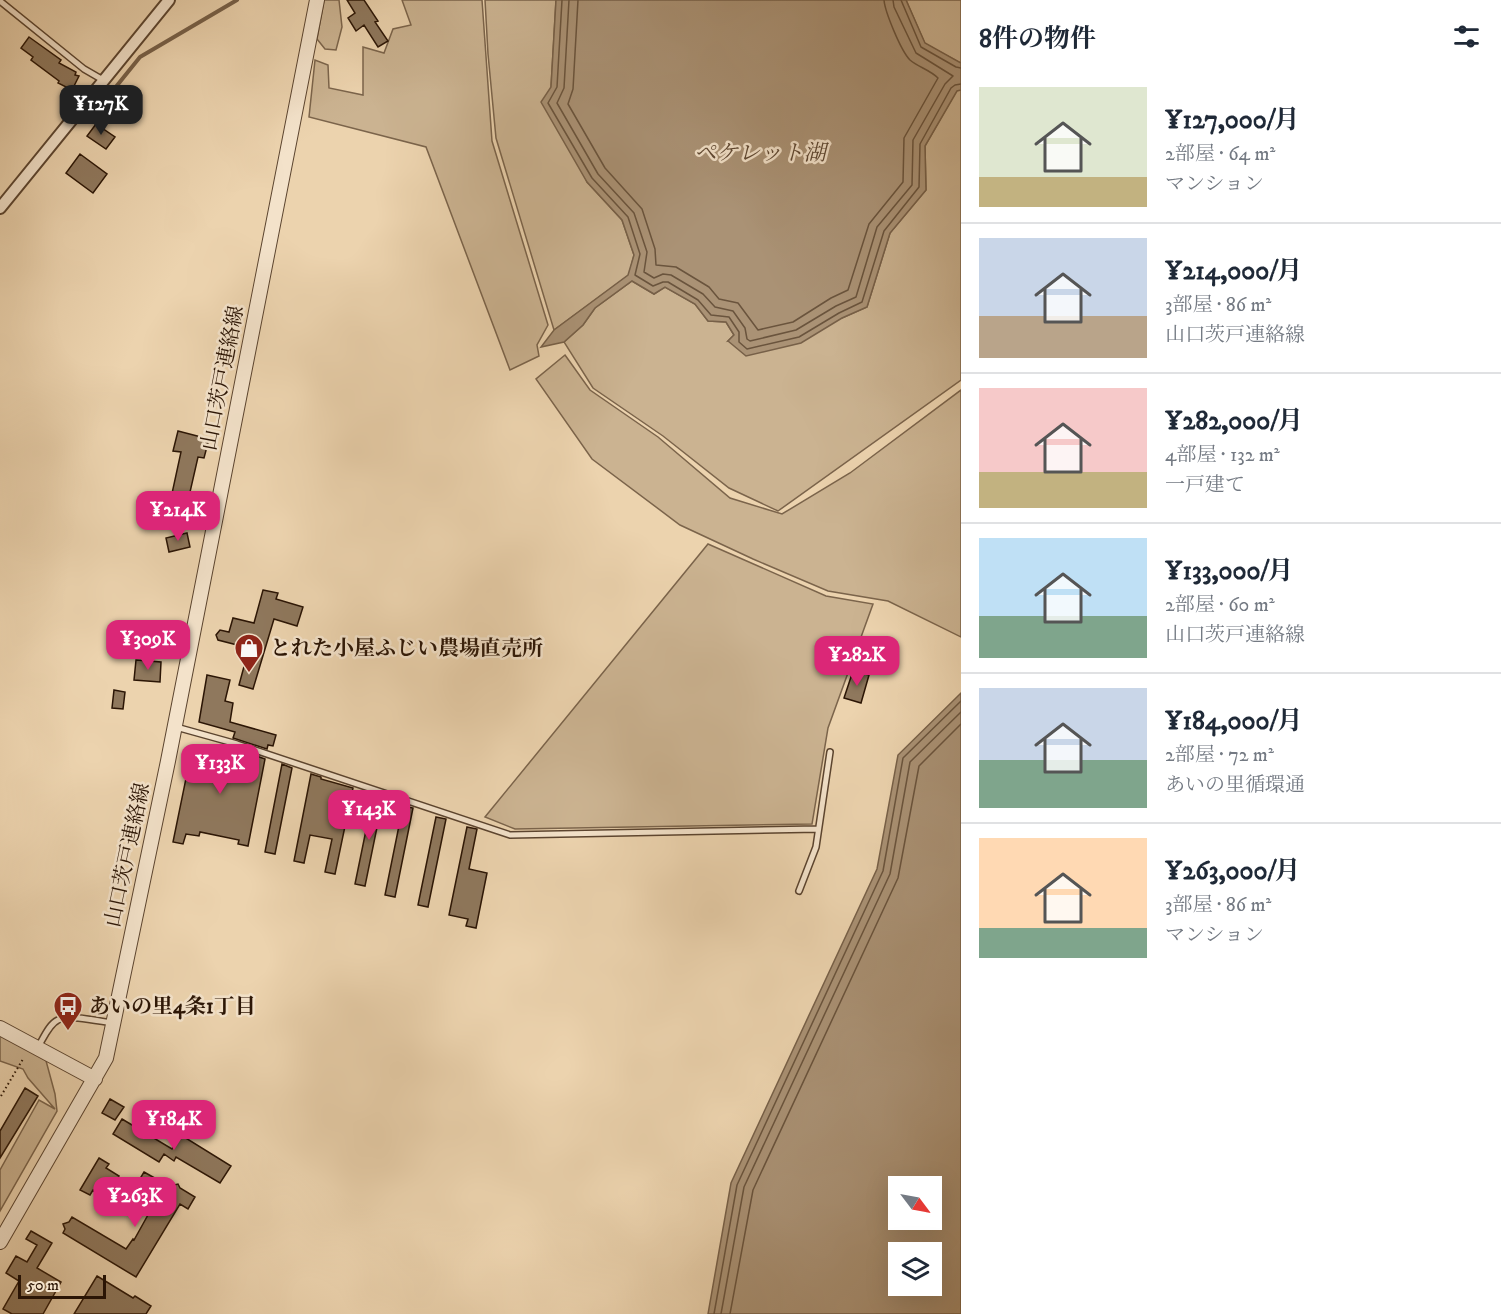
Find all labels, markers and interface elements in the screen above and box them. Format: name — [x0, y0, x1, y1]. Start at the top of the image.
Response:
icon: filters — [1450, 20, 1483, 53]
text: 8件の物件 — [979, 23, 1096, 56]
pin: ¥127K — [59, 85, 143, 136]
text: ¥127K — [74, 92, 128, 117]
text: ¥127,000/月 — [1165, 104, 1300, 137]
icon: home — [1027, 111, 1099, 183]
water label: ペケレット湖 — [694, 140, 830, 167]
text: 2部屋 · 64 m² — [1165, 142, 1275, 167]
text: マンション — [1165, 172, 1264, 197]
text: ¥214,000/月 — [1165, 255, 1302, 288]
icon: home — [1027, 262, 1099, 334]
text: 3部屋 · 86 m² — [1165, 293, 1271, 318]
street label: 山口茨戸連絡線 — [196, 304, 250, 453]
text: 山口茨戸連絡線 — [1165, 323, 1305, 348]
text: ¥282,000/月 — [1165, 405, 1303, 438]
icon: home — [1027, 412, 1099, 484]
text: 4部屋 · 132 m² — [1165, 443, 1280, 468]
text: 一戸建て — [1165, 473, 1245, 498]
pin: ¥214K — [136, 491, 220, 542]
text: ¥214K — [150, 498, 206, 523]
text: ¥133,000/月 — [1165, 555, 1293, 588]
icon: home — [1027, 562, 1099, 634]
text: 2部屋 · 60 m² — [1165, 593, 1275, 618]
pin: ¥309K — [106, 620, 190, 671]
text: 山口茨戸連絡線 — [1165, 623, 1305, 648]
text: ¥309K — [120, 627, 176, 652]
shop icon: とれた小屋ふじい農場直売所 — [233, 632, 265, 674]
place label: とれた小屋ふじい農場直売所 — [270, 636, 543, 662]
pin: ¥282K — [815, 636, 899, 687]
text: ¥282K — [828, 643, 886, 668]
text: ¥184,000/月 — [1165, 705, 1303, 738]
icon: home — [1027, 712, 1099, 784]
text: 2部屋 · 72 m² — [1165, 743, 1274, 768]
pin: ¥133K — [178, 744, 262, 795]
text: ¥133K — [195, 751, 245, 776]
text: あいの里循環通 — [1165, 773, 1305, 798]
street label: 山口茨戸連絡線 — [100, 781, 156, 930]
pin: ¥143K — [327, 790, 411, 841]
text: ¥143K — [342, 797, 396, 822]
text: ¥263,000/月 — [1165, 855, 1301, 888]
icon: home — [1027, 862, 1099, 934]
text: 3部屋 · 86 m² — [1165, 893, 1271, 918]
text: マンション — [1165, 923, 1264, 948]
bus stop icon: あいの里4条1丁目 — [52, 990, 84, 1032]
place label: あいの里4条1丁目 — [89, 994, 256, 1020]
pin: ¥184K — [132, 1100, 216, 1151]
text: ¥184K — [146, 1107, 202, 1132]
north arrow — [888, 1176, 942, 1230]
map controls — [888, 1176, 942, 1296]
pin: ¥263K — [93, 1177, 177, 1228]
text: ¥263K — [107, 1184, 163, 1209]
button: layers — [888, 1242, 942, 1296]
scale bar — [18, 1272, 106, 1300]
text: 50 m — [27, 1275, 59, 1295]

